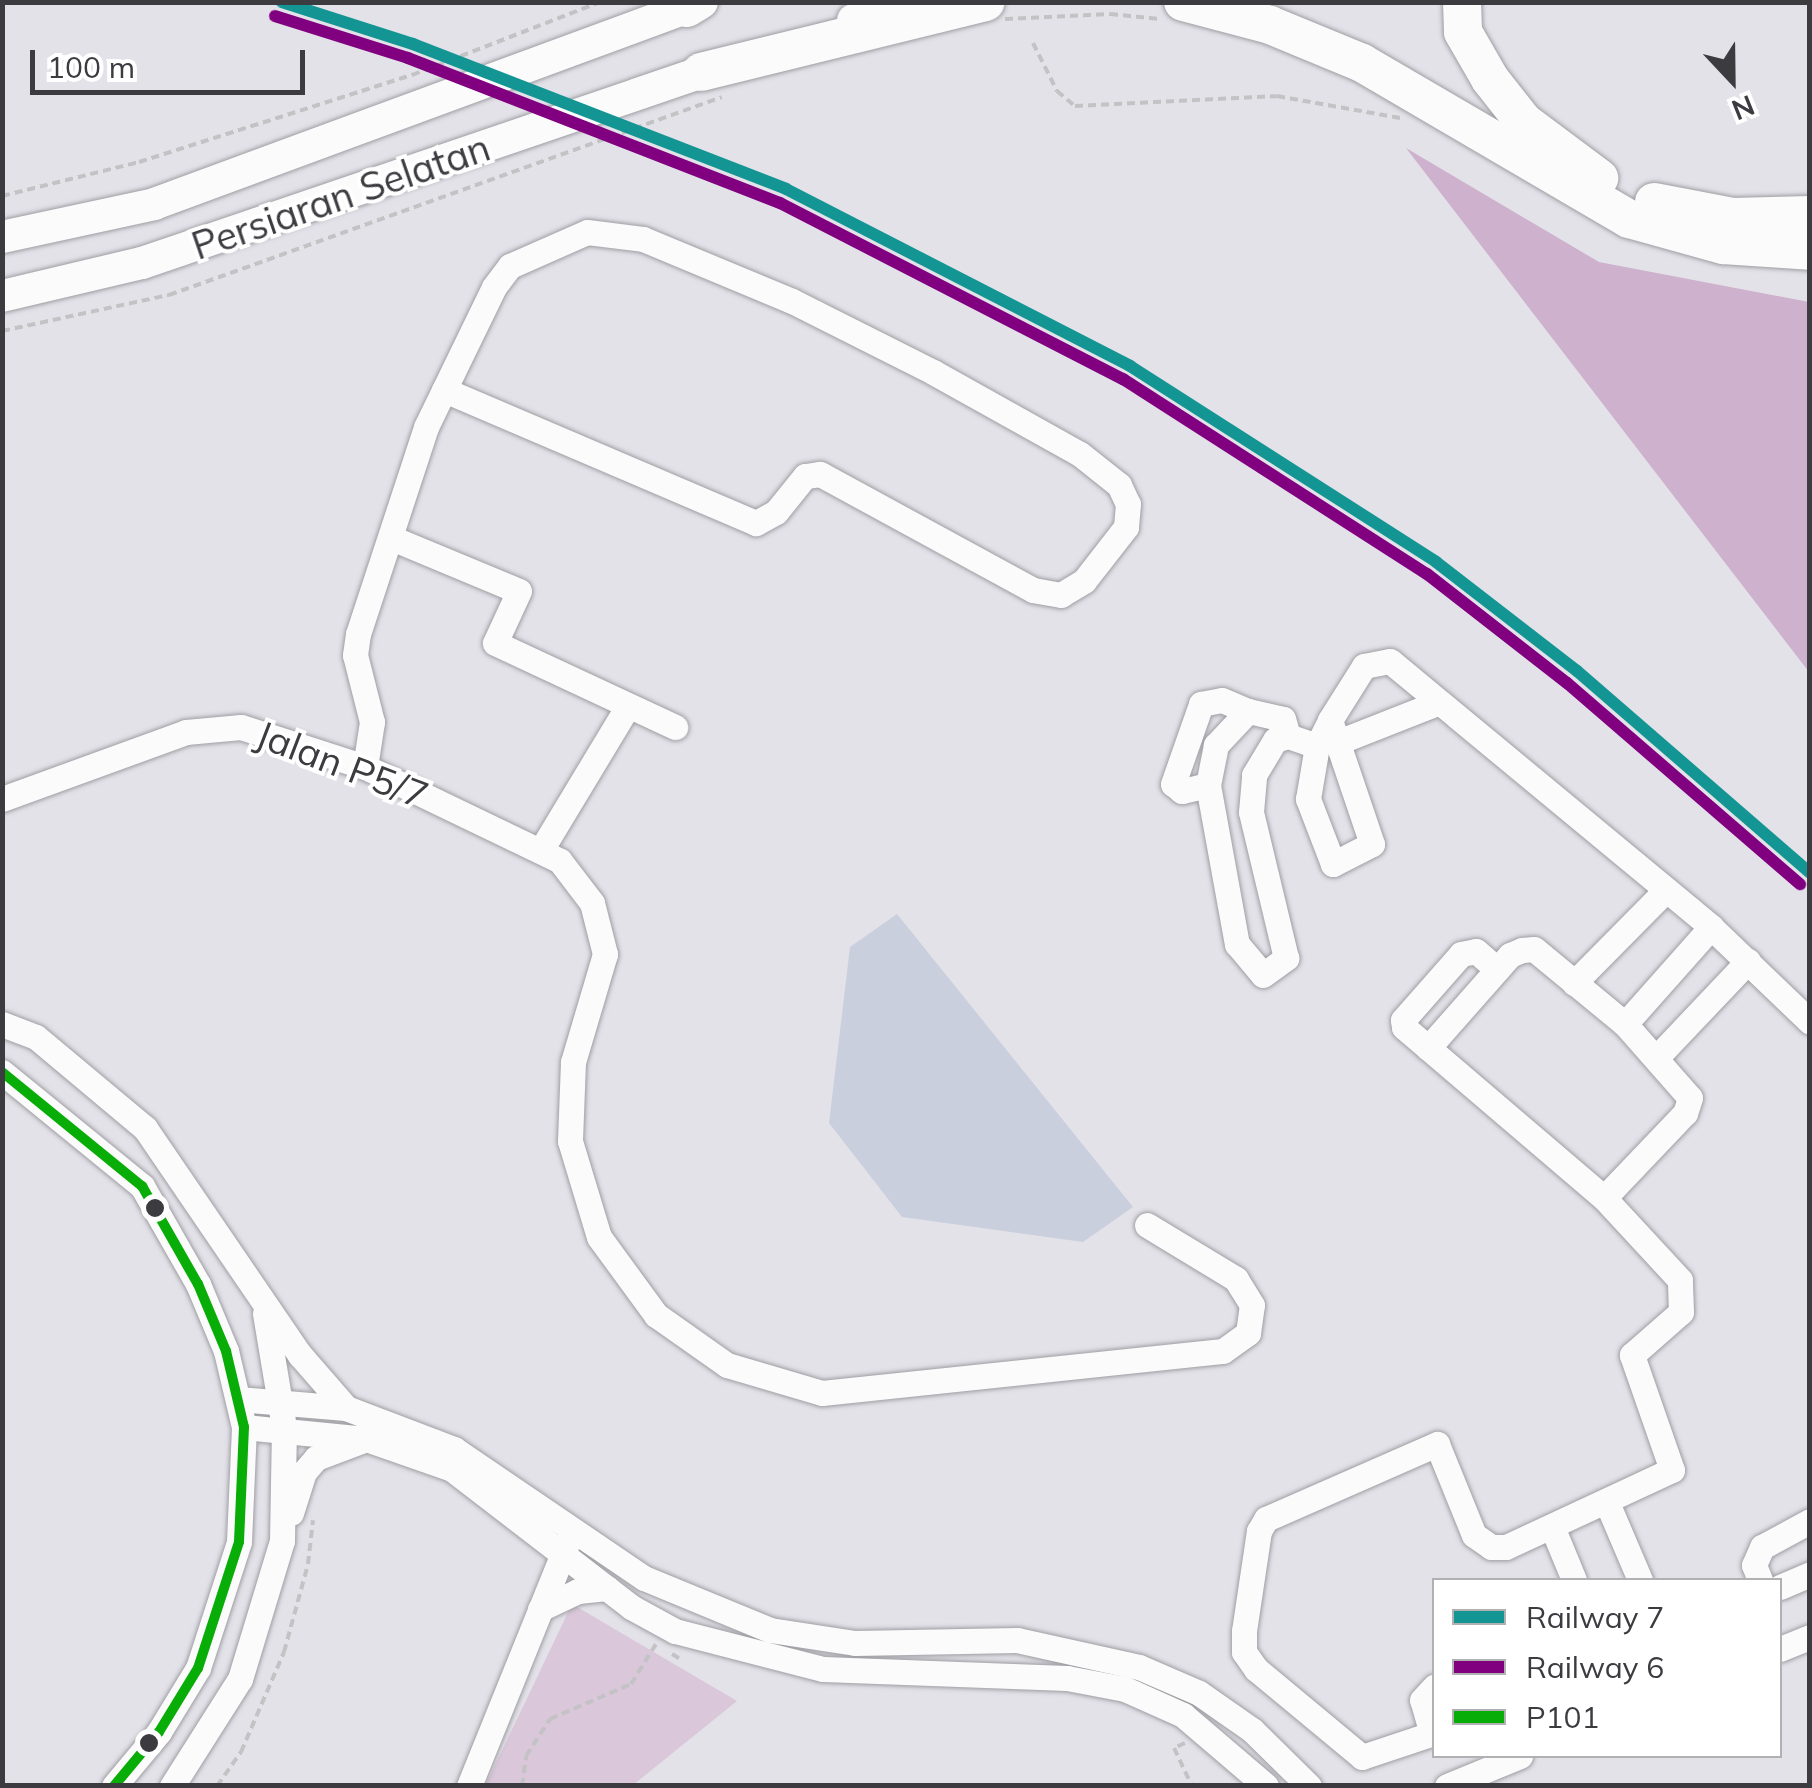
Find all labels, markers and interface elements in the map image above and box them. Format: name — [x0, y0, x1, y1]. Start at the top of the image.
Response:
scale bar — [35, 30, 310, 92]
north arrow — [1682, 30, 1782, 130]
text: 100 m — [47, 48, 135, 86]
text: N — [1727, 88, 1760, 128]
street label: Persiaran Selatan — [186, 125, 496, 269]
street label: Jalan P5/7 — [250, 711, 434, 819]
unlabelled marker — [145, 1198, 165, 1218]
legend — [1432, 1578, 1782, 1758]
text: Railway 7 — [1526, 1598, 1664, 1636]
text: Railway 6 — [1526, 1648, 1664, 1686]
text: P101 — [1526, 1698, 1600, 1736]
unlabelled marker — [139, 1733, 159, 1753]

